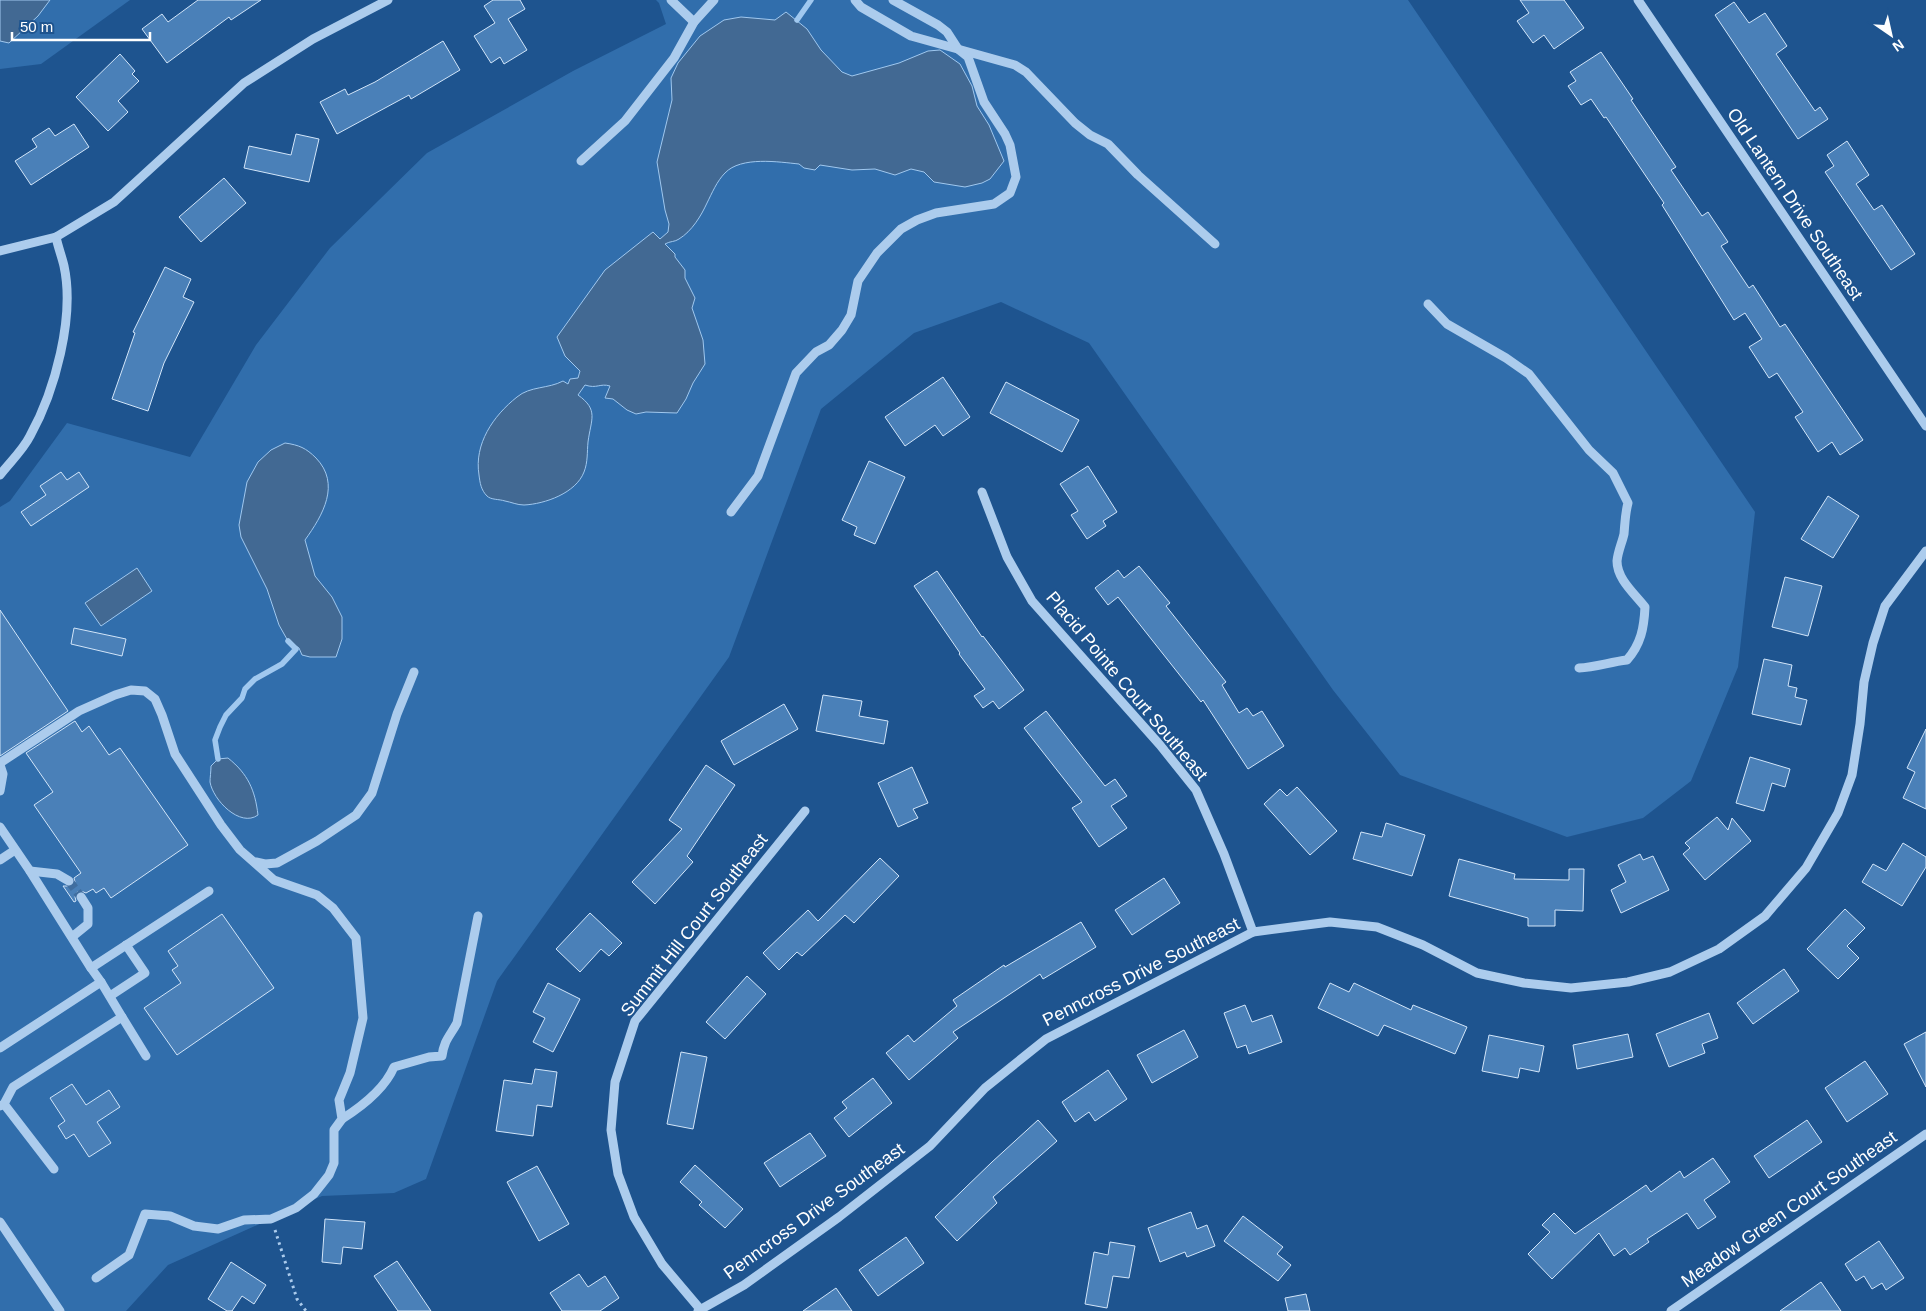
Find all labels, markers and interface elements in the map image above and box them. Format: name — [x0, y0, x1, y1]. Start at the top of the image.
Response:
scale bar — [12, 10, 150, 42]
north arrow — [1866, 10, 1916, 60]
text: 50 m — [20, 18, 53, 35]
text: N — [1890, 36, 1907, 55]
street label: Old Lantern Drive Southeast — [1723, 104, 1867, 304]
street label: Placid Pointe Court Southeast — [1042, 588, 1212, 784]
street label: Summit Hill Court Southeast — [617, 830, 771, 1020]
street label: Penncross Drive Southeast — [1039, 914, 1243, 1030]
street label: Meadow Green Court Southeast — [1678, 1127, 1900, 1291]
street label: Penncross Drive Southeast — [720, 1139, 908, 1283]

